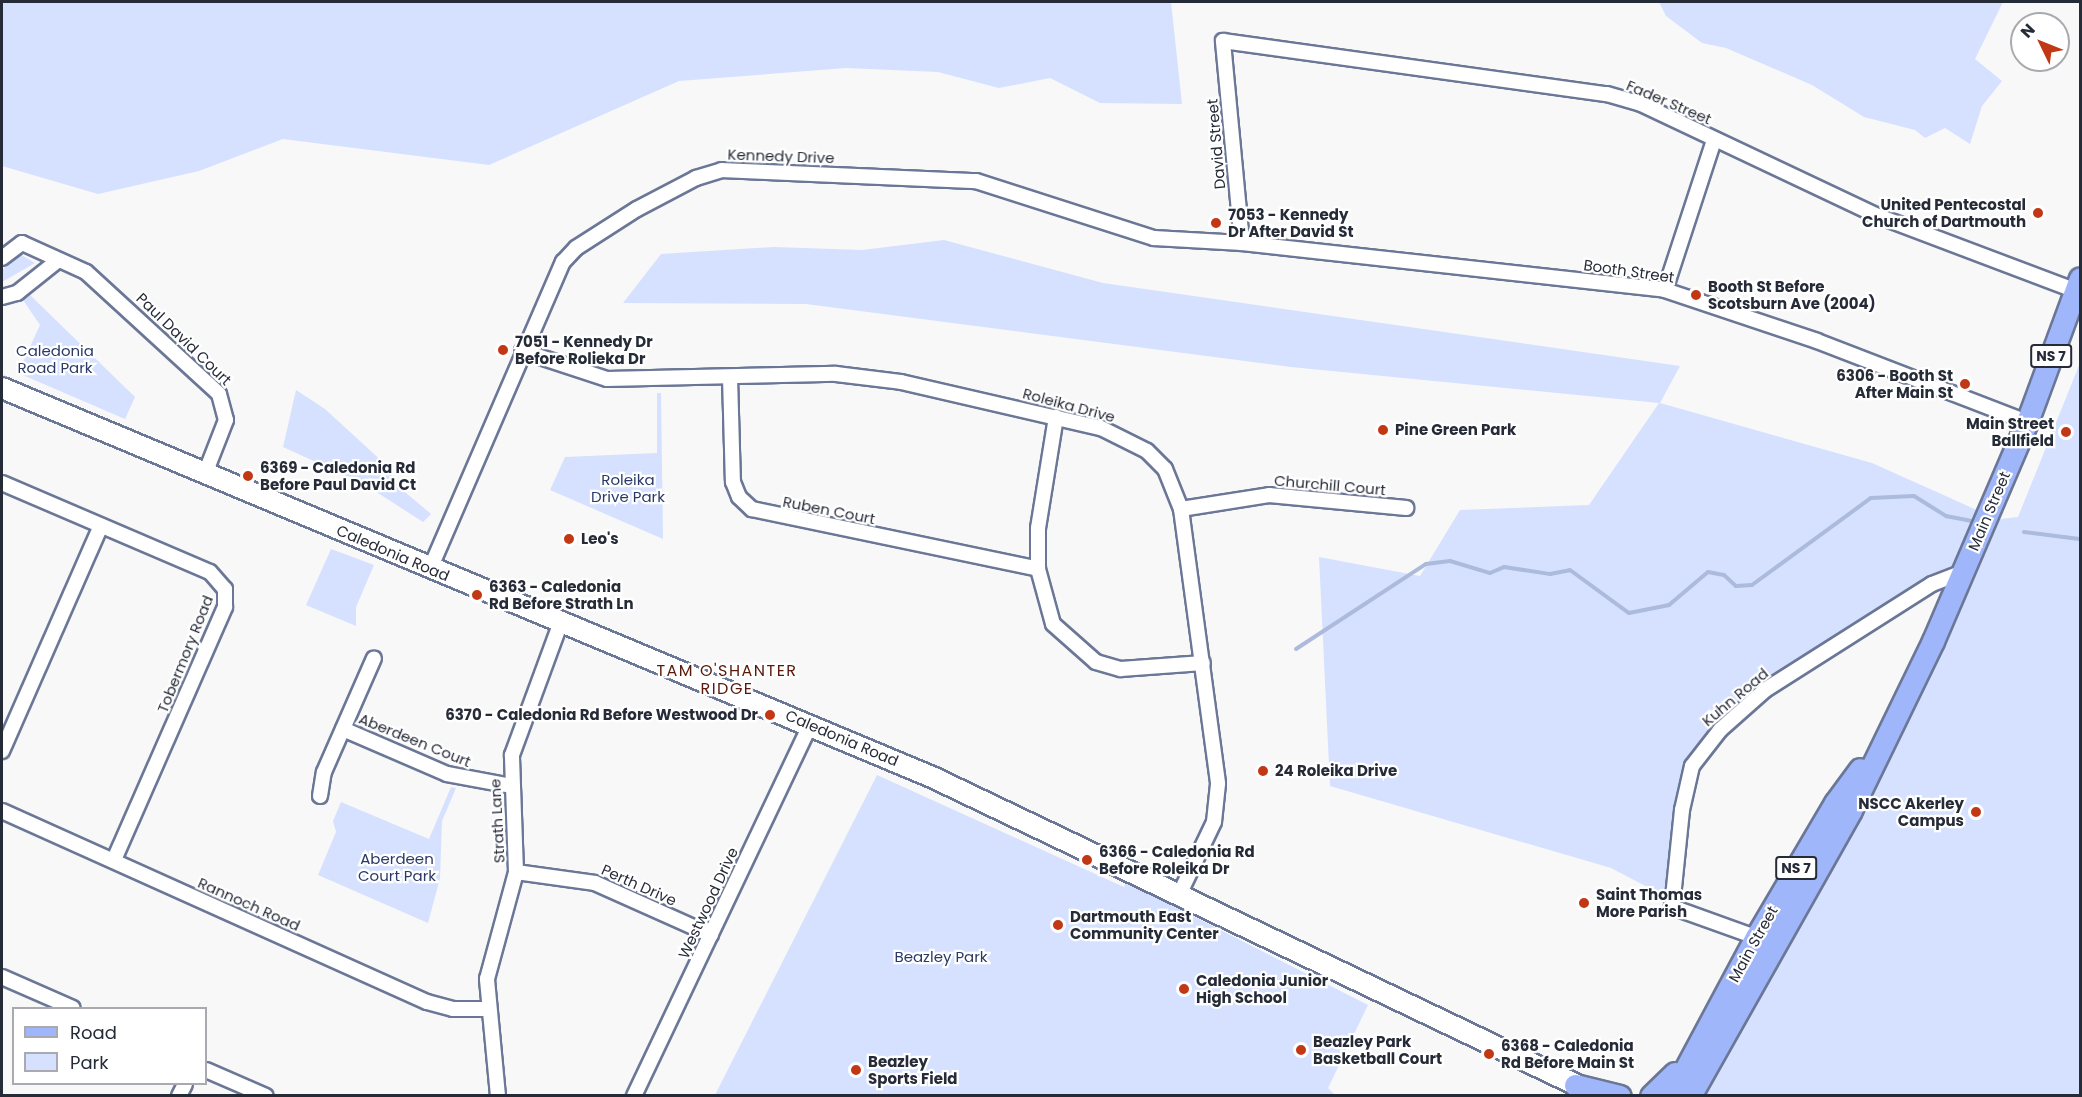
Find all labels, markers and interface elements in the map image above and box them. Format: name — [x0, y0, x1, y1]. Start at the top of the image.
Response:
north arrow — [2010, 12, 2070, 72]
text: N — [2015, 19, 2040, 43]
street label: Fader Street — [1624, 76, 1714, 128]
street label: David Street — [1203, 98, 1229, 190]
street label: Kennedy Drive — [727, 145, 835, 167]
place label: United Pentecostal Church of Dartmouth — [1862, 195, 2026, 230]
place label: 7053 - Kennedy Dr After David St — [1228, 205, 1353, 240]
marker: United Pentecostal Church of Dartmouth — [2031, 206, 2045, 220]
marker: 7053 - Kennedy Dr After David St — [1209, 216, 1223, 230]
street label: Booth Street — [1583, 256, 1675, 286]
place label: Booth St Before Scotsburn Ave (2004) — [1708, 277, 1876, 312]
marker: Booth St Before Scotsburn Ave (2004) — [1689, 288, 1703, 302]
street label: Paul David Court — [133, 289, 235, 389]
place label: 7051 - Kennedy Dr Before Rolieka Dr — [515, 332, 653, 367]
park label: Caledonia Road Park — [16, 341, 94, 376]
marker: 7051 - Kennedy Dr Before Rolieka Dr — [496, 343, 510, 357]
road number: NS 7 — [2030, 345, 2072, 367]
place label: 6306 - Booth St After Main St — [1836, 366, 1953, 401]
marker: 6306 - Booth St After Main St — [1958, 377, 1972, 391]
street label: Roleika Drive — [1021, 384, 1117, 426]
place label: Main Street Ballfield — [1966, 414, 2054, 449]
place label: Pine Green Park — [1395, 421, 1516, 439]
marker: Pine Green Park — [1376, 423, 1390, 437]
marker: Main Street Ballfield — [2059, 425, 2073, 439]
place label: 6369 - Caledonia Rd Before Paul David Ct — [260, 458, 416, 493]
marker: 6369 - Caledonia Rd Before Paul David Ct — [241, 469, 255, 483]
street label: Main Street — [1964, 469, 2014, 553]
park label: Roleika Drive Park — [591, 470, 665, 505]
street label: Churchill Court — [1273, 471, 1387, 499]
street label: Ruben Court — [781, 492, 877, 528]
street label: Caledonia Road — [334, 521, 452, 585]
place label: Leo's — [581, 530, 619, 548]
marker: Leo's — [562, 532, 576, 546]
place label: 6363 - Caledonia Rd Before Strath Ln — [489, 577, 634, 612]
marker: 6363 - Caledonia Rd Before Strath Ln — [470, 588, 484, 602]
street label: Tobermory Road — [153, 593, 217, 715]
district label: TAM O'SHANTER RIDGE — [656, 661, 798, 699]
street label: Kuhn Road — [1698, 664, 1772, 730]
place label: 6370 - Caledonia Rd Before Westwood Dr — [445, 706, 758, 724]
street label: Caledonia Road — [783, 706, 901, 770]
marker: 6370 - Caledonia Rd Before Westwood Dr — [763, 708, 777, 722]
street label: Aberdeen Court — [356, 709, 474, 771]
place label: 24 Roleika Drive — [1275, 762, 1397, 780]
marker: 24 Roleika Drive — [1256, 764, 1270, 778]
street label: Strath Lane — [486, 778, 508, 864]
place label: NSCC Akerley Campus — [1858, 794, 1964, 829]
marker: NSCC Akerley Campus — [1969, 805, 1983, 819]
place label: 6366 - Caledonia Rd Before Roleika Dr — [1099, 842, 1255, 877]
street label: Westwood Drive — [674, 845, 742, 961]
park label: Aberdeen Court Park — [358, 849, 436, 884]
marker: 6366 - Caledonia Rd Before Roleika Dr — [1080, 853, 1094, 867]
road number: NS 7 — [1775, 857, 1817, 879]
street label: Perth Drive — [599, 860, 679, 910]
street label: Rannoch Road — [195, 873, 303, 935]
place label: Saint Thomas More Parish — [1596, 885, 1702, 920]
marker: Saint Thomas More Parish — [1577, 896, 1591, 910]
street label: Main Street — [1725, 903, 1781, 985]
place label: Dartmouth East Community Center — [1070, 907, 1219, 942]
marker: Dartmouth East Community Center — [1051, 918, 1065, 932]
park label: Beazley Park — [894, 948, 988, 966]
place label: Caledonia Junior High School — [1196, 971, 1328, 1006]
marker: Caledonia Junior High School — [1177, 982, 1191, 996]
legend — [12, 1007, 207, 1085]
text: Road — [70, 1020, 117, 1045]
place label: Beazley Park Basketball Court — [1313, 1032, 1442, 1067]
place label: 6368 - Caledonia Rd Before Main St — [1501, 1036, 1634, 1071]
marker: Beazley Park Basketball Court — [1294, 1043, 1308, 1057]
marker: 6368 - Caledonia Rd Before Main St — [1482, 1047, 1496, 1061]
text: Park — [70, 1050, 109, 1075]
place label: Beazley Sports Field — [868, 1052, 958, 1087]
marker: Beazley Sports Field — [849, 1063, 863, 1077]

